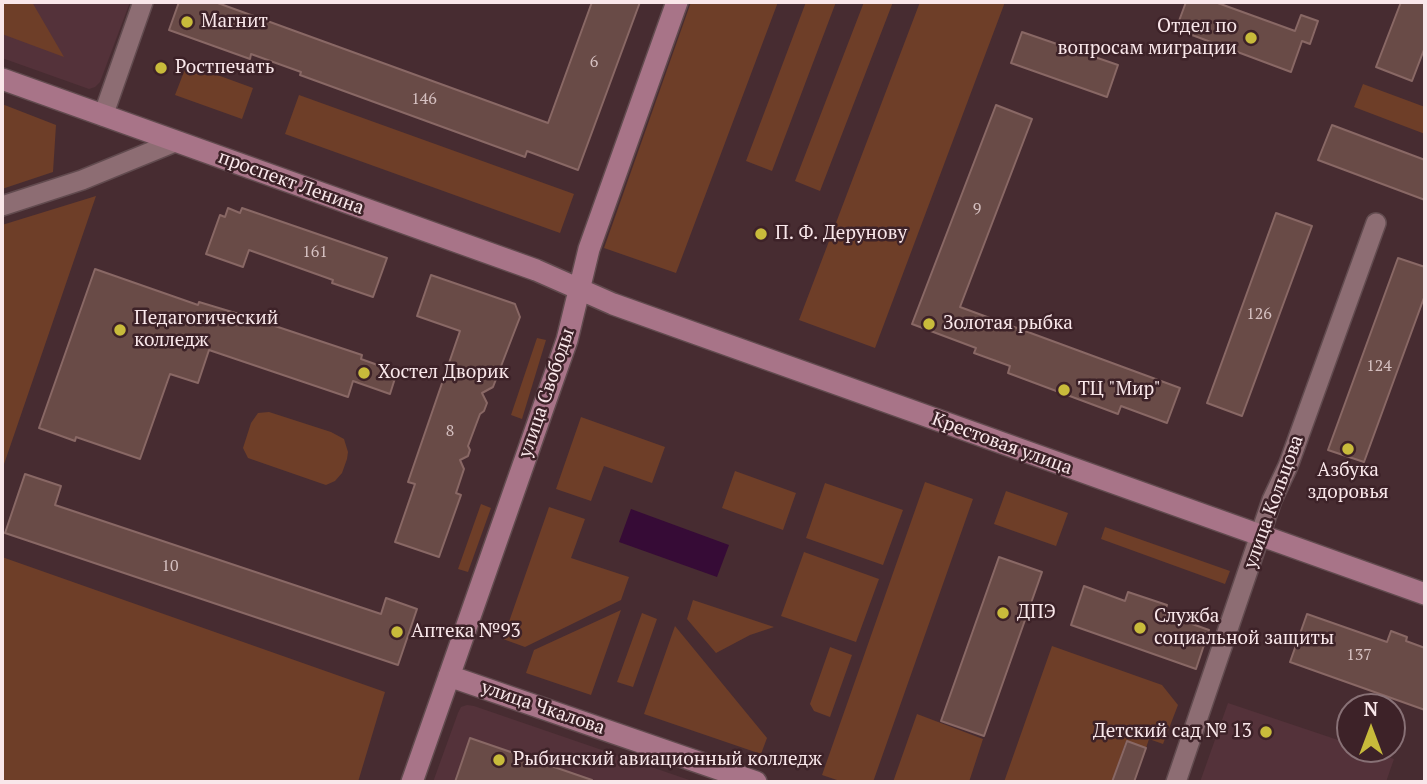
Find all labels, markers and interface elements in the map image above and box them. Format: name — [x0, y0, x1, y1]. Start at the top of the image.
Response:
place label: Магнит — [201, 11, 268, 33]
marker: Магнит — [179, 14, 195, 30]
place label: Отдел по вопросам миграции — [1058, 16, 1237, 60]
marker: Отдел по вопросам миграции — [1243, 30, 1259, 46]
house number: 6 — [590, 52, 598, 72]
place label: Ростпечать — [175, 57, 274, 79]
marker: Ростпечать — [153, 60, 169, 76]
house number: 146 — [411, 89, 437, 109]
street label: проспект Ленина — [215, 146, 367, 220]
house number: 9 — [973, 199, 981, 219]
place label: П. Ф. Дерунову — [775, 223, 907, 245]
marker: П. Ф. Дерунову — [753, 226, 769, 242]
house number: 161 — [302, 242, 328, 262]
house number: 126 — [1246, 304, 1272, 324]
place label: Педагогический колледж — [134, 308, 278, 352]
place label: Золотая рыбка — [943, 313, 1073, 335]
marker: Золотая рыбка — [921, 316, 937, 332]
marker: Педагогический колледж — [112, 322, 128, 338]
street label: улица Свободы — [514, 325, 580, 461]
house number: 124 — [1366, 356, 1392, 376]
place label: Хостел Дворик — [378, 362, 509, 384]
marker: Хостел Дворик — [356, 365, 372, 381]
place label: ТЦ "Мир" — [1078, 379, 1161, 401]
marker: ТЦ "Мир" — [1056, 382, 1072, 398]
street label: Крестовая улица — [929, 408, 1075, 480]
house number: 8 — [446, 421, 454, 441]
street label: улица Кольцова — [1239, 432, 1309, 572]
marker: Азбука здоровья — [1340, 441, 1356, 457]
place label: Азбука здоровья — [1307, 460, 1389, 504]
house number: 10 — [161, 556, 179, 576]
place label: ДПЭ — [1017, 602, 1056, 624]
marker: ДПЭ — [995, 605, 1011, 621]
place label: Служба социальной защиты — [1154, 606, 1334, 650]
marker: Служба социальной защиты — [1132, 620, 1148, 636]
place label: Аптека №93 — [411, 621, 521, 643]
marker: Аптека №93 — [389, 624, 405, 640]
house number: 137 — [1346, 645, 1372, 665]
street label: улица Чкалова — [478, 676, 608, 740]
north arrow — [1336, 693, 1406, 763]
text: N — [1364, 696, 1378, 721]
place label: Детский сад № 13 — [1093, 721, 1252, 743]
marker: Детский сад № 13 — [1258, 724, 1274, 740]
place label: Рыбинский авиационный колледж — [513, 749, 822, 771]
marker: Рыбинский авиационный колледж — [491, 752, 507, 768]

